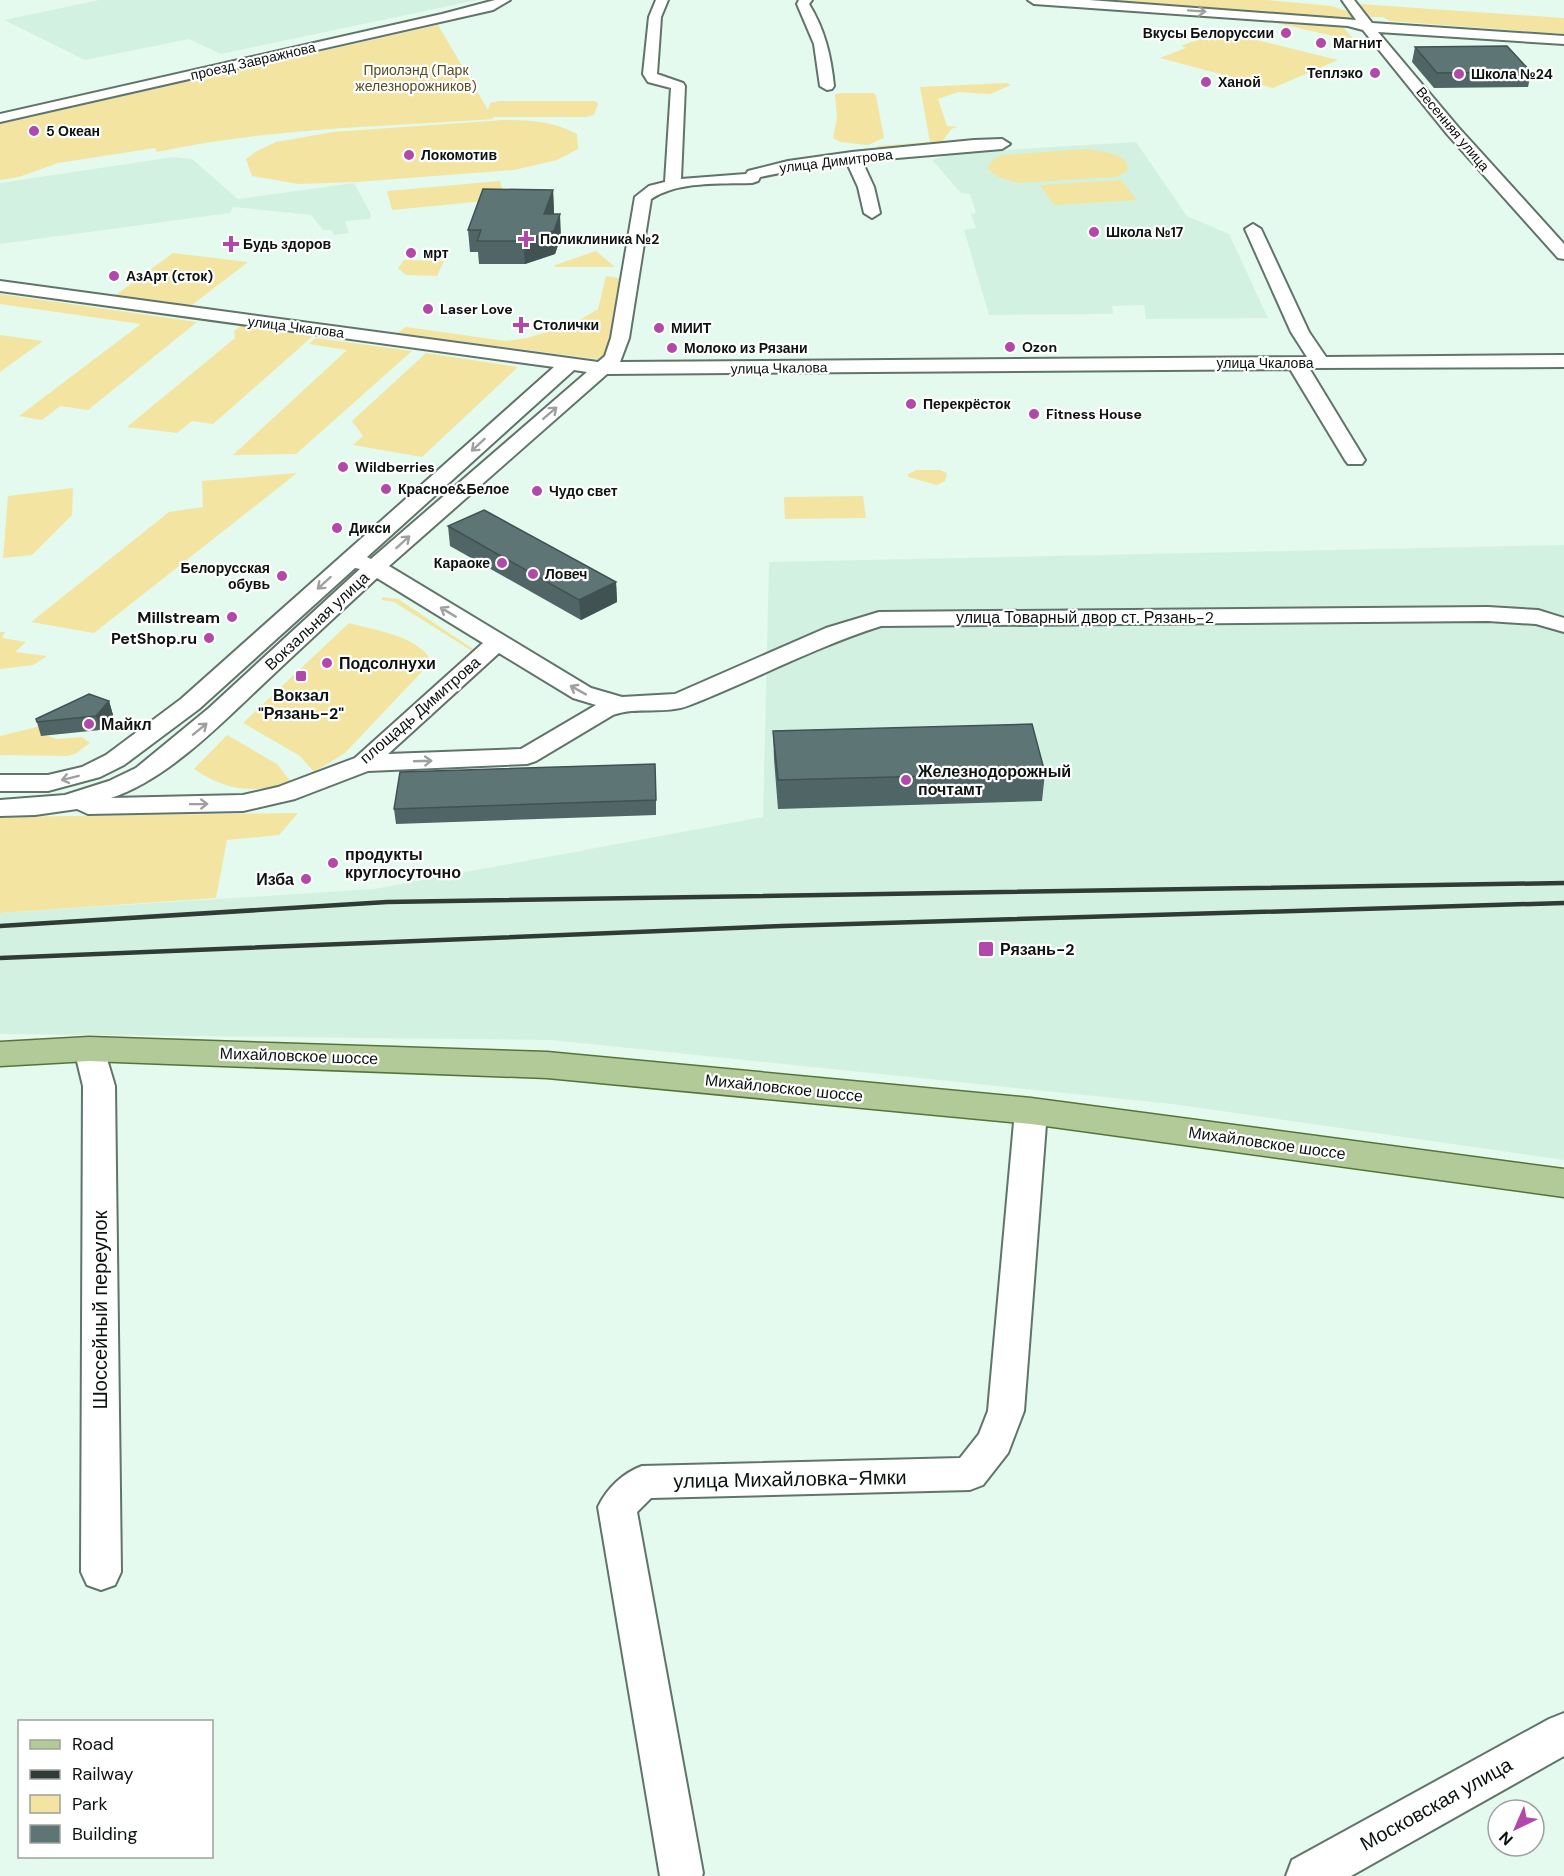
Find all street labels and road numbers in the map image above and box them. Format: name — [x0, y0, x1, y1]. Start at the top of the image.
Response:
street label: проезд Завражнова — [189, 38, 318, 84]
street label: Весенняя улица — [1412, 83, 1494, 175]
street label: улица Димитрова — [778, 145, 894, 177]
street label: улица Чкалова — [247, 312, 345, 342]
street label: улица Чкалова — [1217, 354, 1314, 372]
street label: улица Чкалова — [730, 358, 828, 378]
street label: Вокзальная улица — [260, 567, 374, 675]
street label: улица Товарный двор ст. Рязань-2 — [956, 607, 1214, 628]
street label: площадь Димитрова — [355, 652, 485, 768]
street label: Михайловское шоссе — [219, 1043, 379, 1069]
street label: Михайловское шоссе — [704, 1069, 864, 1107]
street label: Михайловское шоссе — [1187, 1122, 1347, 1164]
street label: Шоссейный переулок — [87, 1210, 113, 1409]
street label: улица Михайловка-Ямки — [673, 1464, 907, 1494]
street label: Московская улица — [1355, 1751, 1517, 1857]

